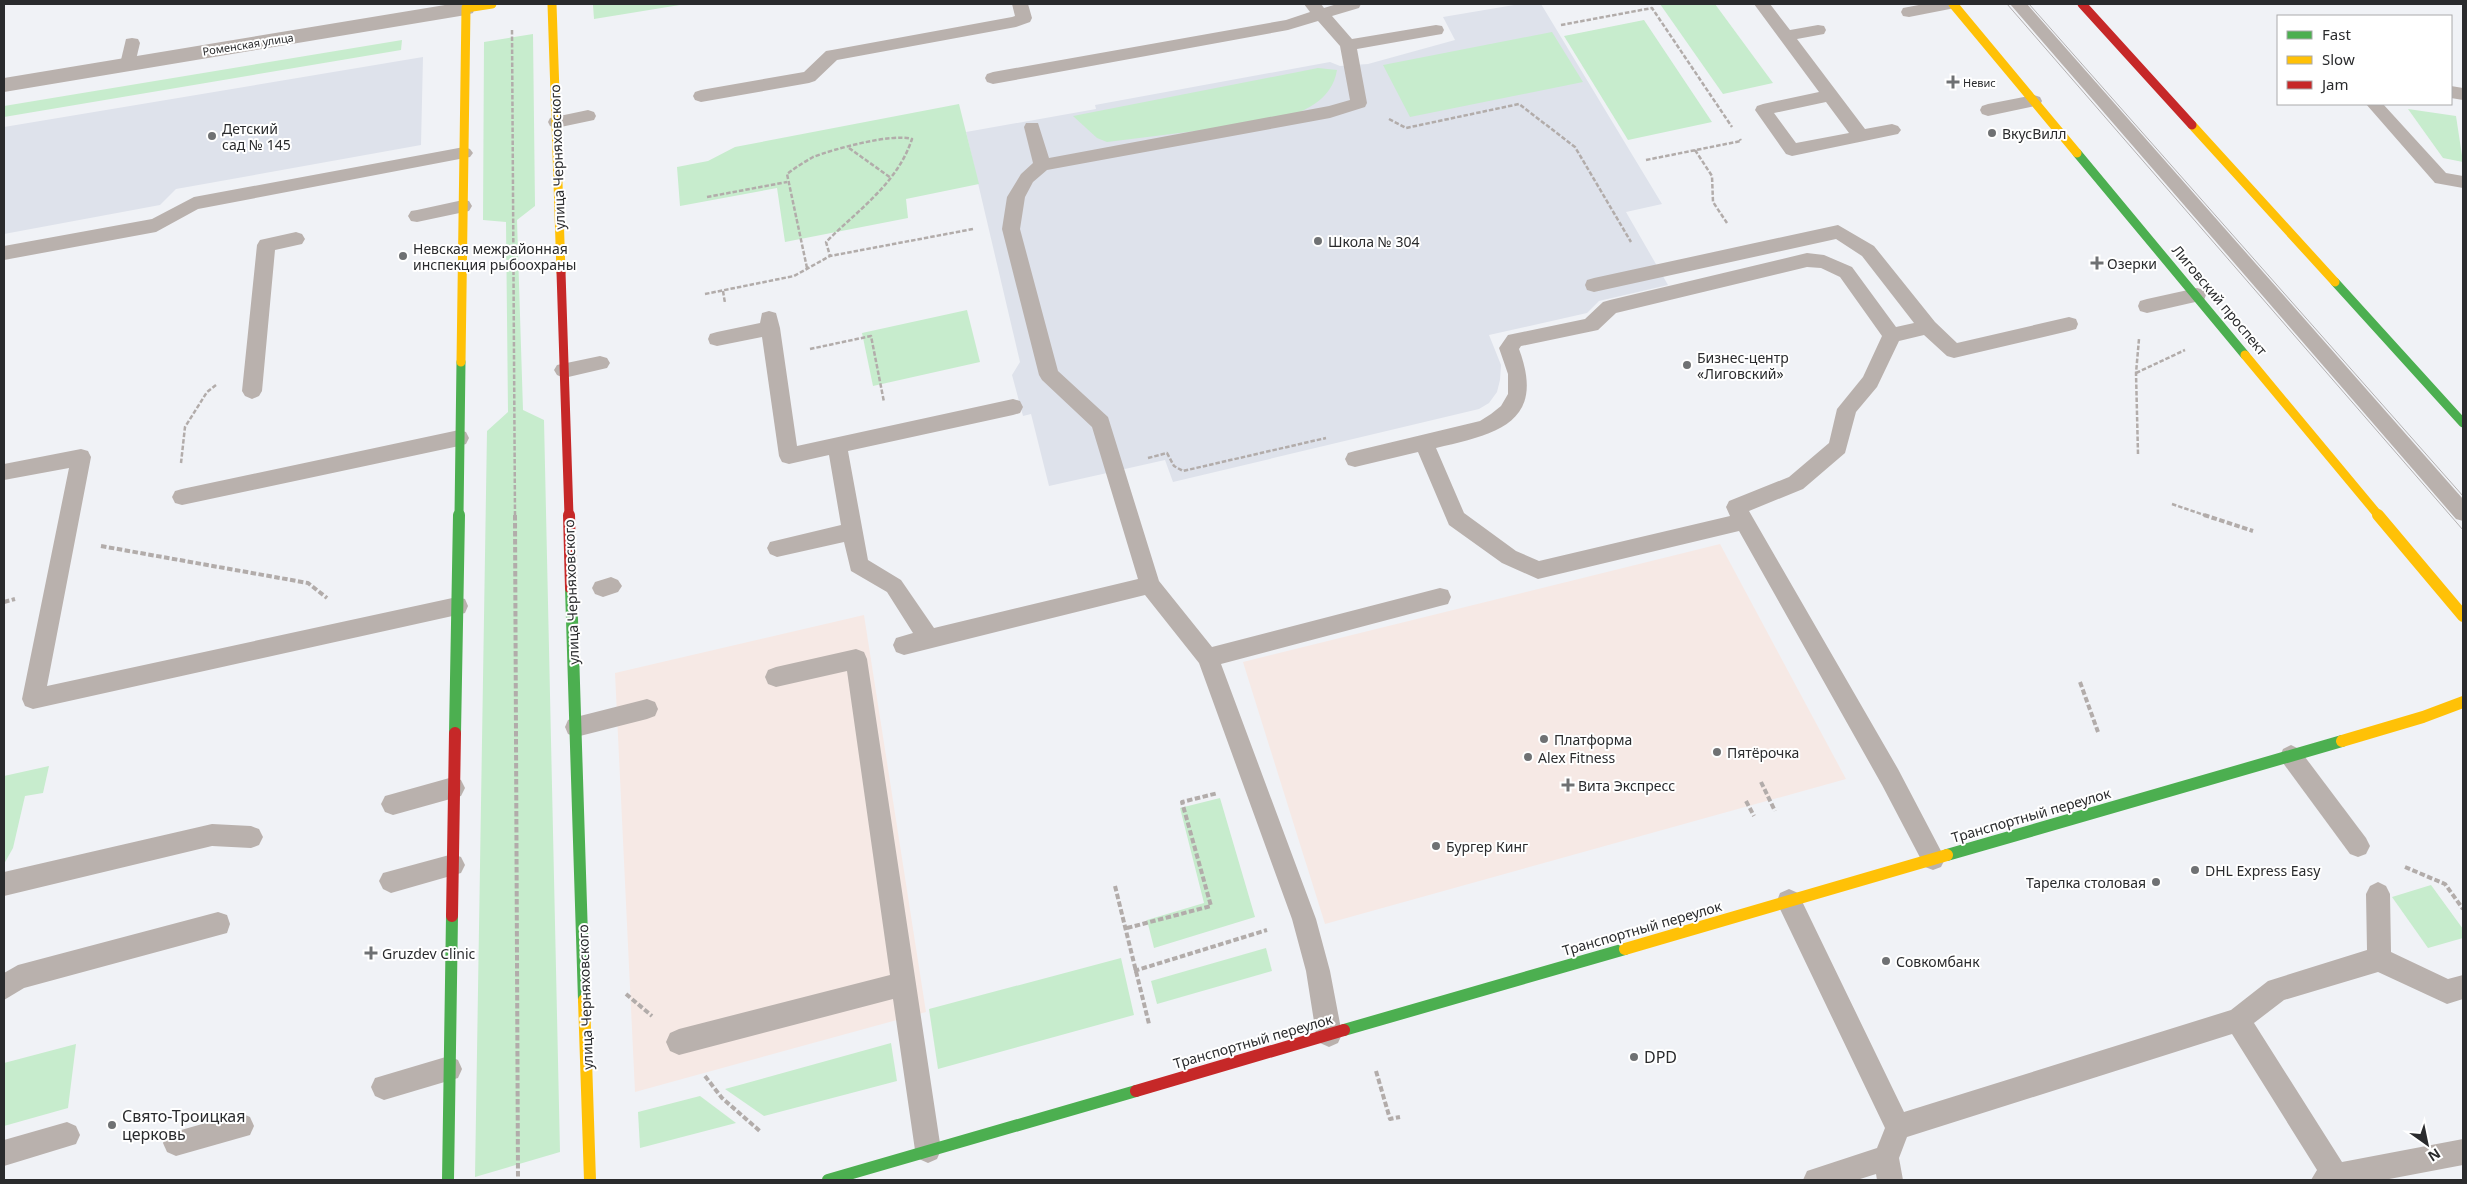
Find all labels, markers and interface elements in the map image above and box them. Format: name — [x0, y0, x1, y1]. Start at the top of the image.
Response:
legend — [2277, 15, 2452, 105]
text: Fast — [2322, 24, 2351, 44]
street label: Роменская улица — [201, 29, 295, 59]
text: Slow — [2322, 49, 2355, 69]
text: Jam — [2320, 74, 2349, 94]
place label: Невис — [1963, 75, 1996, 90]
marker: Невис — [1947, 76, 1959, 88]
street label: улица Черняховского — [545, 84, 569, 230]
place label: Детский сад № 145 — [222, 119, 291, 154]
place label: ВкусВилл — [2002, 124, 2066, 143]
marker: ВкусВилл — [1986, 127, 1998, 139]
marker: Детский сад № 145 — [206, 130, 218, 142]
place label: Школа № 304 — [1328, 232, 1420, 251]
marker: Школа № 304 — [1312, 235, 1324, 247]
place label: Невская межрайонная инспекция рыбоохраны — [413, 239, 576, 274]
street label: Лиговский проспект — [2168, 241, 2272, 359]
marker: Невская межрайонная инспекция рыбоохраны — [397, 250, 409, 262]
place label: Озерки — [2107, 254, 2157, 273]
marker: Озерки — [2091, 257, 2103, 269]
place label: Бизнес-центр «Лиговский» — [1697, 348, 1789, 383]
marker: Бизнес-центр «Лиговский» — [1681, 359, 1693, 371]
street label: улица Черняховского — [559, 519, 583, 665]
place label: Платформа — [1554, 730, 1632, 749]
marker: Платформа — [1538, 733, 1550, 745]
place label: Пятёрочка — [1727, 743, 1799, 762]
marker: Пятёрочка — [1711, 746, 1723, 758]
place label: Alex Fitness — [1538, 748, 1615, 767]
marker: Alex Fitness — [1522, 751, 1534, 763]
place label: Вита Экспресс — [1578, 776, 1675, 795]
marker: Вита Экспресс — [1562, 779, 1574, 791]
street label: Транспортный переулок — [1949, 783, 2113, 847]
place label: Бургер Кинг — [1446, 837, 1528, 856]
marker: Бургер Кинг — [1430, 840, 1442, 852]
place label: DHL Express Easy — [2205, 861, 2321, 880]
marker: DHL Express Easy — [2189, 864, 2201, 876]
place label: Тарелка столовая — [2026, 873, 2146, 892]
marker: Тарелка столовая — [2150, 876, 2162, 888]
street label: Транспортный переулок — [1560, 896, 1724, 960]
street label: улица Черняховского — [573, 924, 597, 1070]
place label: Gruzdev Clinic — [382, 944, 476, 963]
marker: Gruzdev Clinic — [364, 946, 378, 960]
place label: Совкомбанк — [1896, 952, 1980, 971]
marker: Совкомбанк — [1880, 955, 1892, 967]
street label: Транспортный переулок — [1171, 1009, 1335, 1073]
place label: DPD — [1644, 1046, 1677, 1068]
marker: DPD — [1628, 1051, 1640, 1063]
place label: Свято-Троицкая церковь — [122, 1105, 245, 1145]
marker: Свято-Троицкая церковь — [106, 1119, 118, 1131]
north arrow — [2402, 1119, 2452, 1169]
text: N — [2424, 1144, 2444, 1166]

